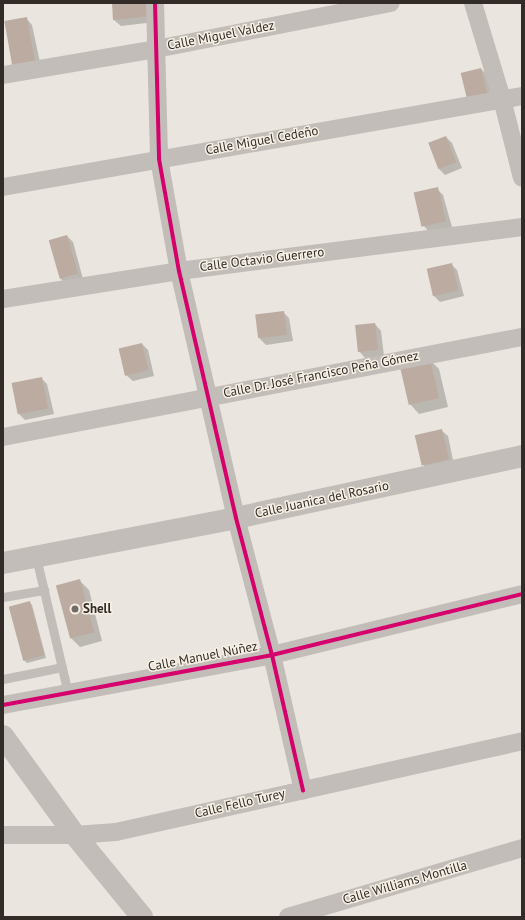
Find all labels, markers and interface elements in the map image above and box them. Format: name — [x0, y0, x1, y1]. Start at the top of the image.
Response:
street label: Calle Miguel Valdez — [166, 18, 276, 54]
street label: Calle Miguel Cedeño — [204, 123, 320, 159]
street label: Calle Octavio Guerrero — [199, 245, 325, 275]
street label: Calle Dr. José Francisco Peña Gómez — [221, 348, 421, 402]
street label: Calle Juanica del Rosario — [254, 478, 390, 522]
place label: Shell — [83, 601, 111, 617]
marker: Shell — [70, 604, 80, 614]
street label: Calle Manuel Núñez — [147, 639, 259, 675]
street label: Calle Fello Turey — [193, 786, 287, 822]
street label: Calle Williams Montilla — [341, 858, 469, 908]

